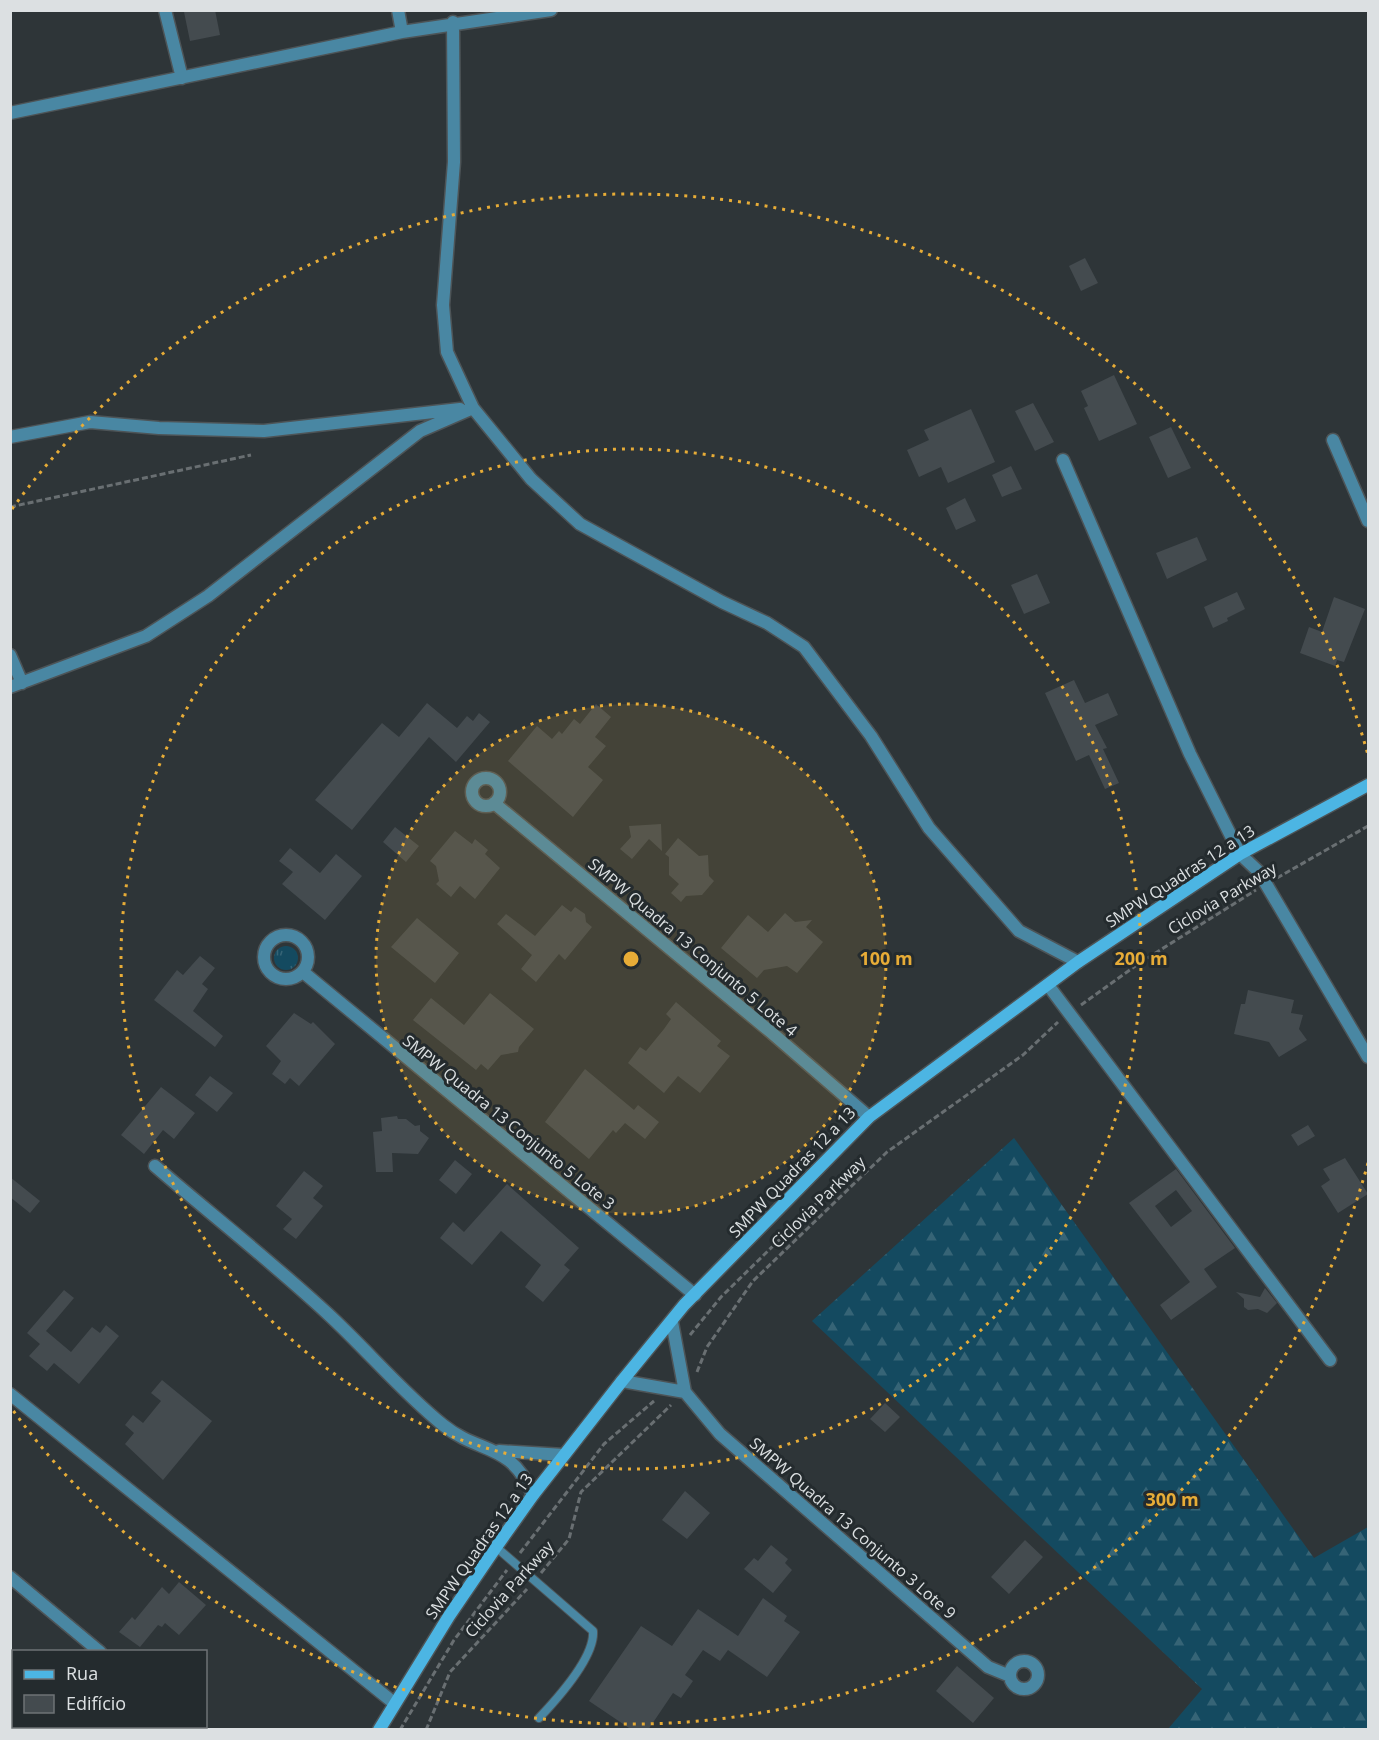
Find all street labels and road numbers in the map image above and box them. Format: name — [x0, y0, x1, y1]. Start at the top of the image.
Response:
street label: SMPW Quadras 12 a 13 — [1101, 819, 1259, 933]
street label: SMPW Quadra 13 Conjunto 5 Lote 4 — [584, 853, 802, 1041]
street label: Ciclovia Parkway — [1163, 856, 1281, 939]
street label: SMPW Quadra 13 Conjunto 5 Lote 3 — [398, 1030, 620, 1214]
street label: SMPW Quadras 12 a 13 — [724, 1102, 860, 1242]
street label: Ciclovia Parkway — [766, 1151, 871, 1253]
street label: SMPW Quadra 13 Conjunto 3 Lote 9 — [745, 1432, 961, 1624]
street label: SMPW Quadras 12 a 13 — [420, 1469, 538, 1623]
street label: Ciclovia Parkway — [460, 1535, 559, 1642]

